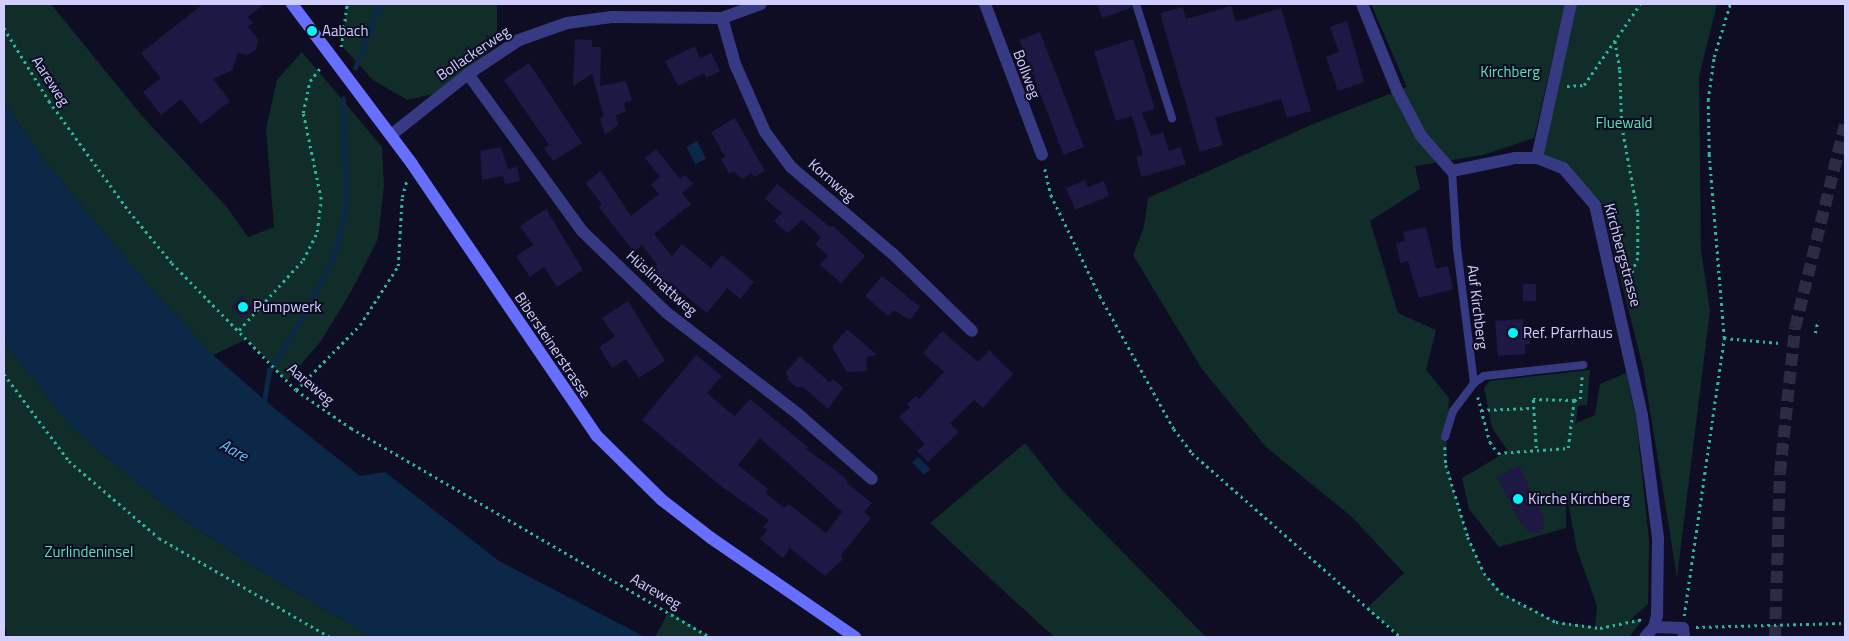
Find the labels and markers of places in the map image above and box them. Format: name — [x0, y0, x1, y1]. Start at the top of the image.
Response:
place label: Aabach — [322, 22, 368, 40]
marker: Aabach — [306, 25, 318, 37]
place label: Pumpwerk — [253, 298, 322, 316]
marker: Pumpwerk — [237, 301, 249, 313]
place label: Ref. Pfarrhaus — [1523, 324, 1613, 342]
marker: Ref. Pfarrhaus — [1507, 327, 1519, 339]
place label: Kirche Kirchberg — [1528, 490, 1630, 508]
marker: Kirche Kirchberg — [1512, 493, 1524, 505]

